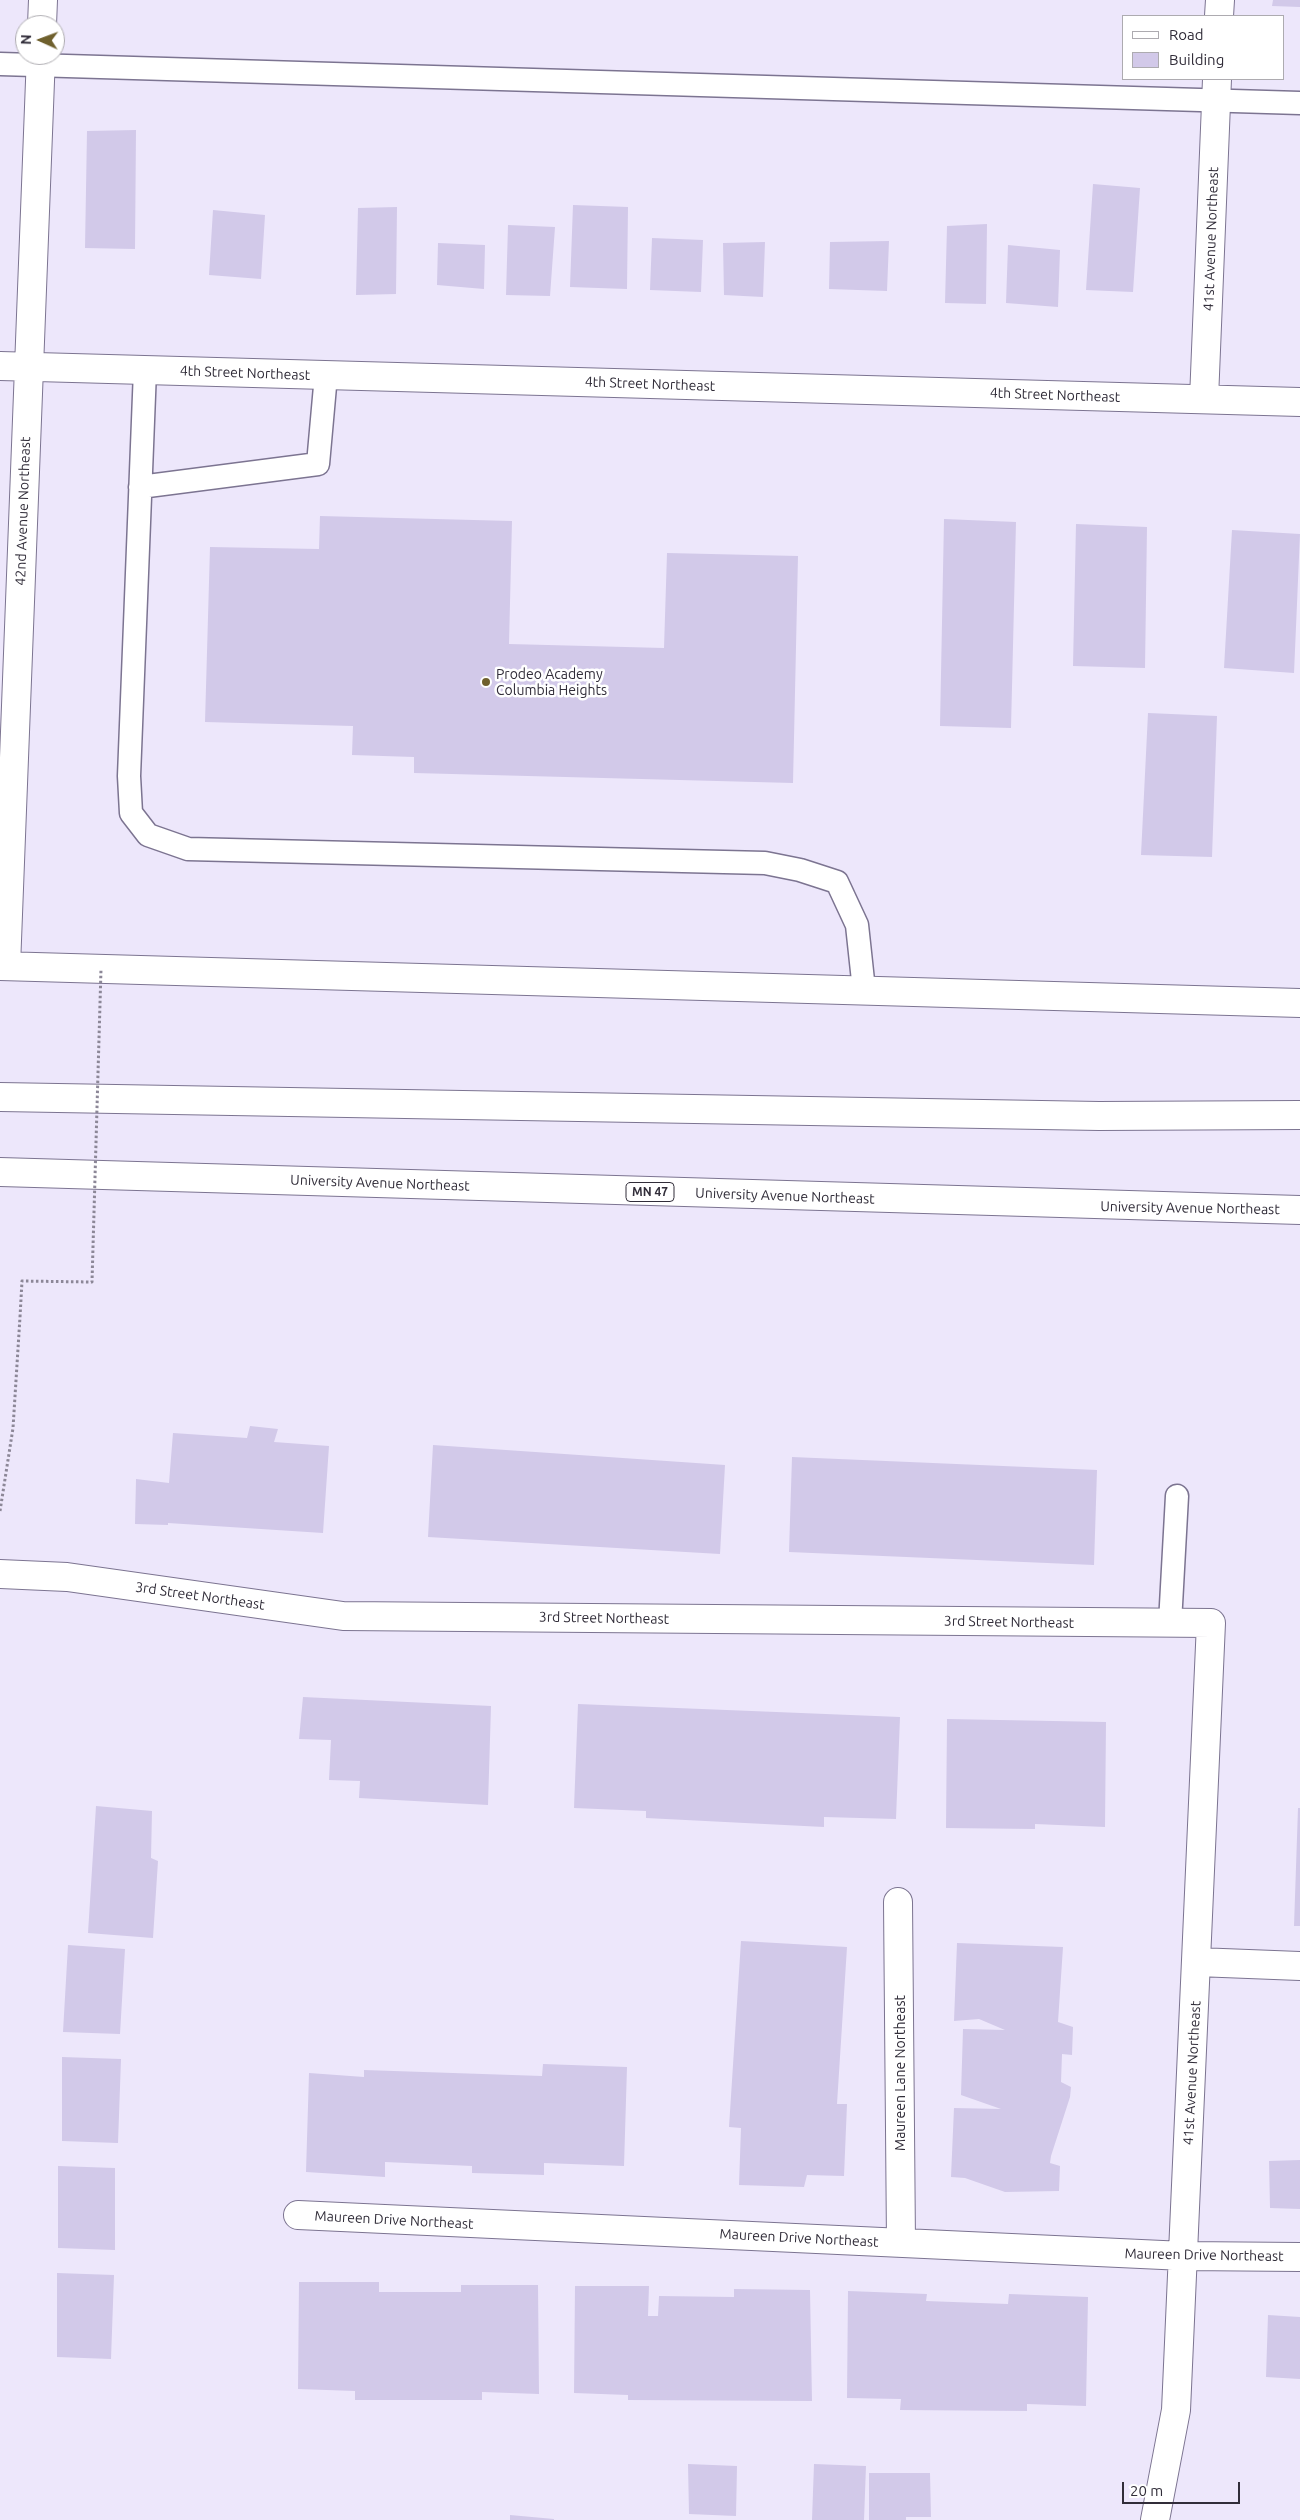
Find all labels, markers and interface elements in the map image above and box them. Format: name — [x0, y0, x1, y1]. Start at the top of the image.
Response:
north arrow — [15, 15, 65, 65]
legend — [1122, 15, 1285, 80]
text: Road — [1169, 26, 1204, 43]
text: N — [18, 34, 34, 45]
text: Building — [1169, 51, 1224, 68]
street label: 41st Avenue Northeast — [1200, 167, 1222, 311]
street label: 4th Street Northeast — [180, 362, 310, 384]
street label: 4th Street Northeast — [585, 373, 715, 395]
street label: 4th Street Northeast — [990, 384, 1120, 406]
street label: 42nd Avenue Northeast — [12, 436, 34, 586]
place label: Prodeo Academy Columbia Heights — [496, 666, 607, 699]
marker: Prodeo Academy Columbia Heights — [480, 676, 492, 688]
street label: University Avenue Northeast — [290, 1171, 470, 1195]
road number: MN 47 — [626, 1182, 674, 1202]
street label: University Avenue Northeast — [695, 1184, 875, 1208]
street label: University Avenue Northeast — [1100, 1198, 1280, 1218]
street label: 3rd Street Northeast — [134, 1579, 266, 1613]
street label: 3rd Street Northeast — [539, 1608, 669, 1628]
street label: 3rd Street Northeast — [944, 1612, 1074, 1632]
street label: Maureen Lane Northeast — [892, 1995, 908, 2151]
street label: 41st Avenue Northeast — [1180, 2000, 1204, 2146]
street label: Maureen Drive Northeast — [314, 2207, 474, 2233]
street label: Maureen Drive Northeast — [719, 2225, 879, 2251]
street label: Maureen Drive Northeast — [1124, 2245, 1284, 2265]
scale bar — [1125, 2472, 1242, 2504]
text: 20 m — [1130, 2482, 1163, 2499]

